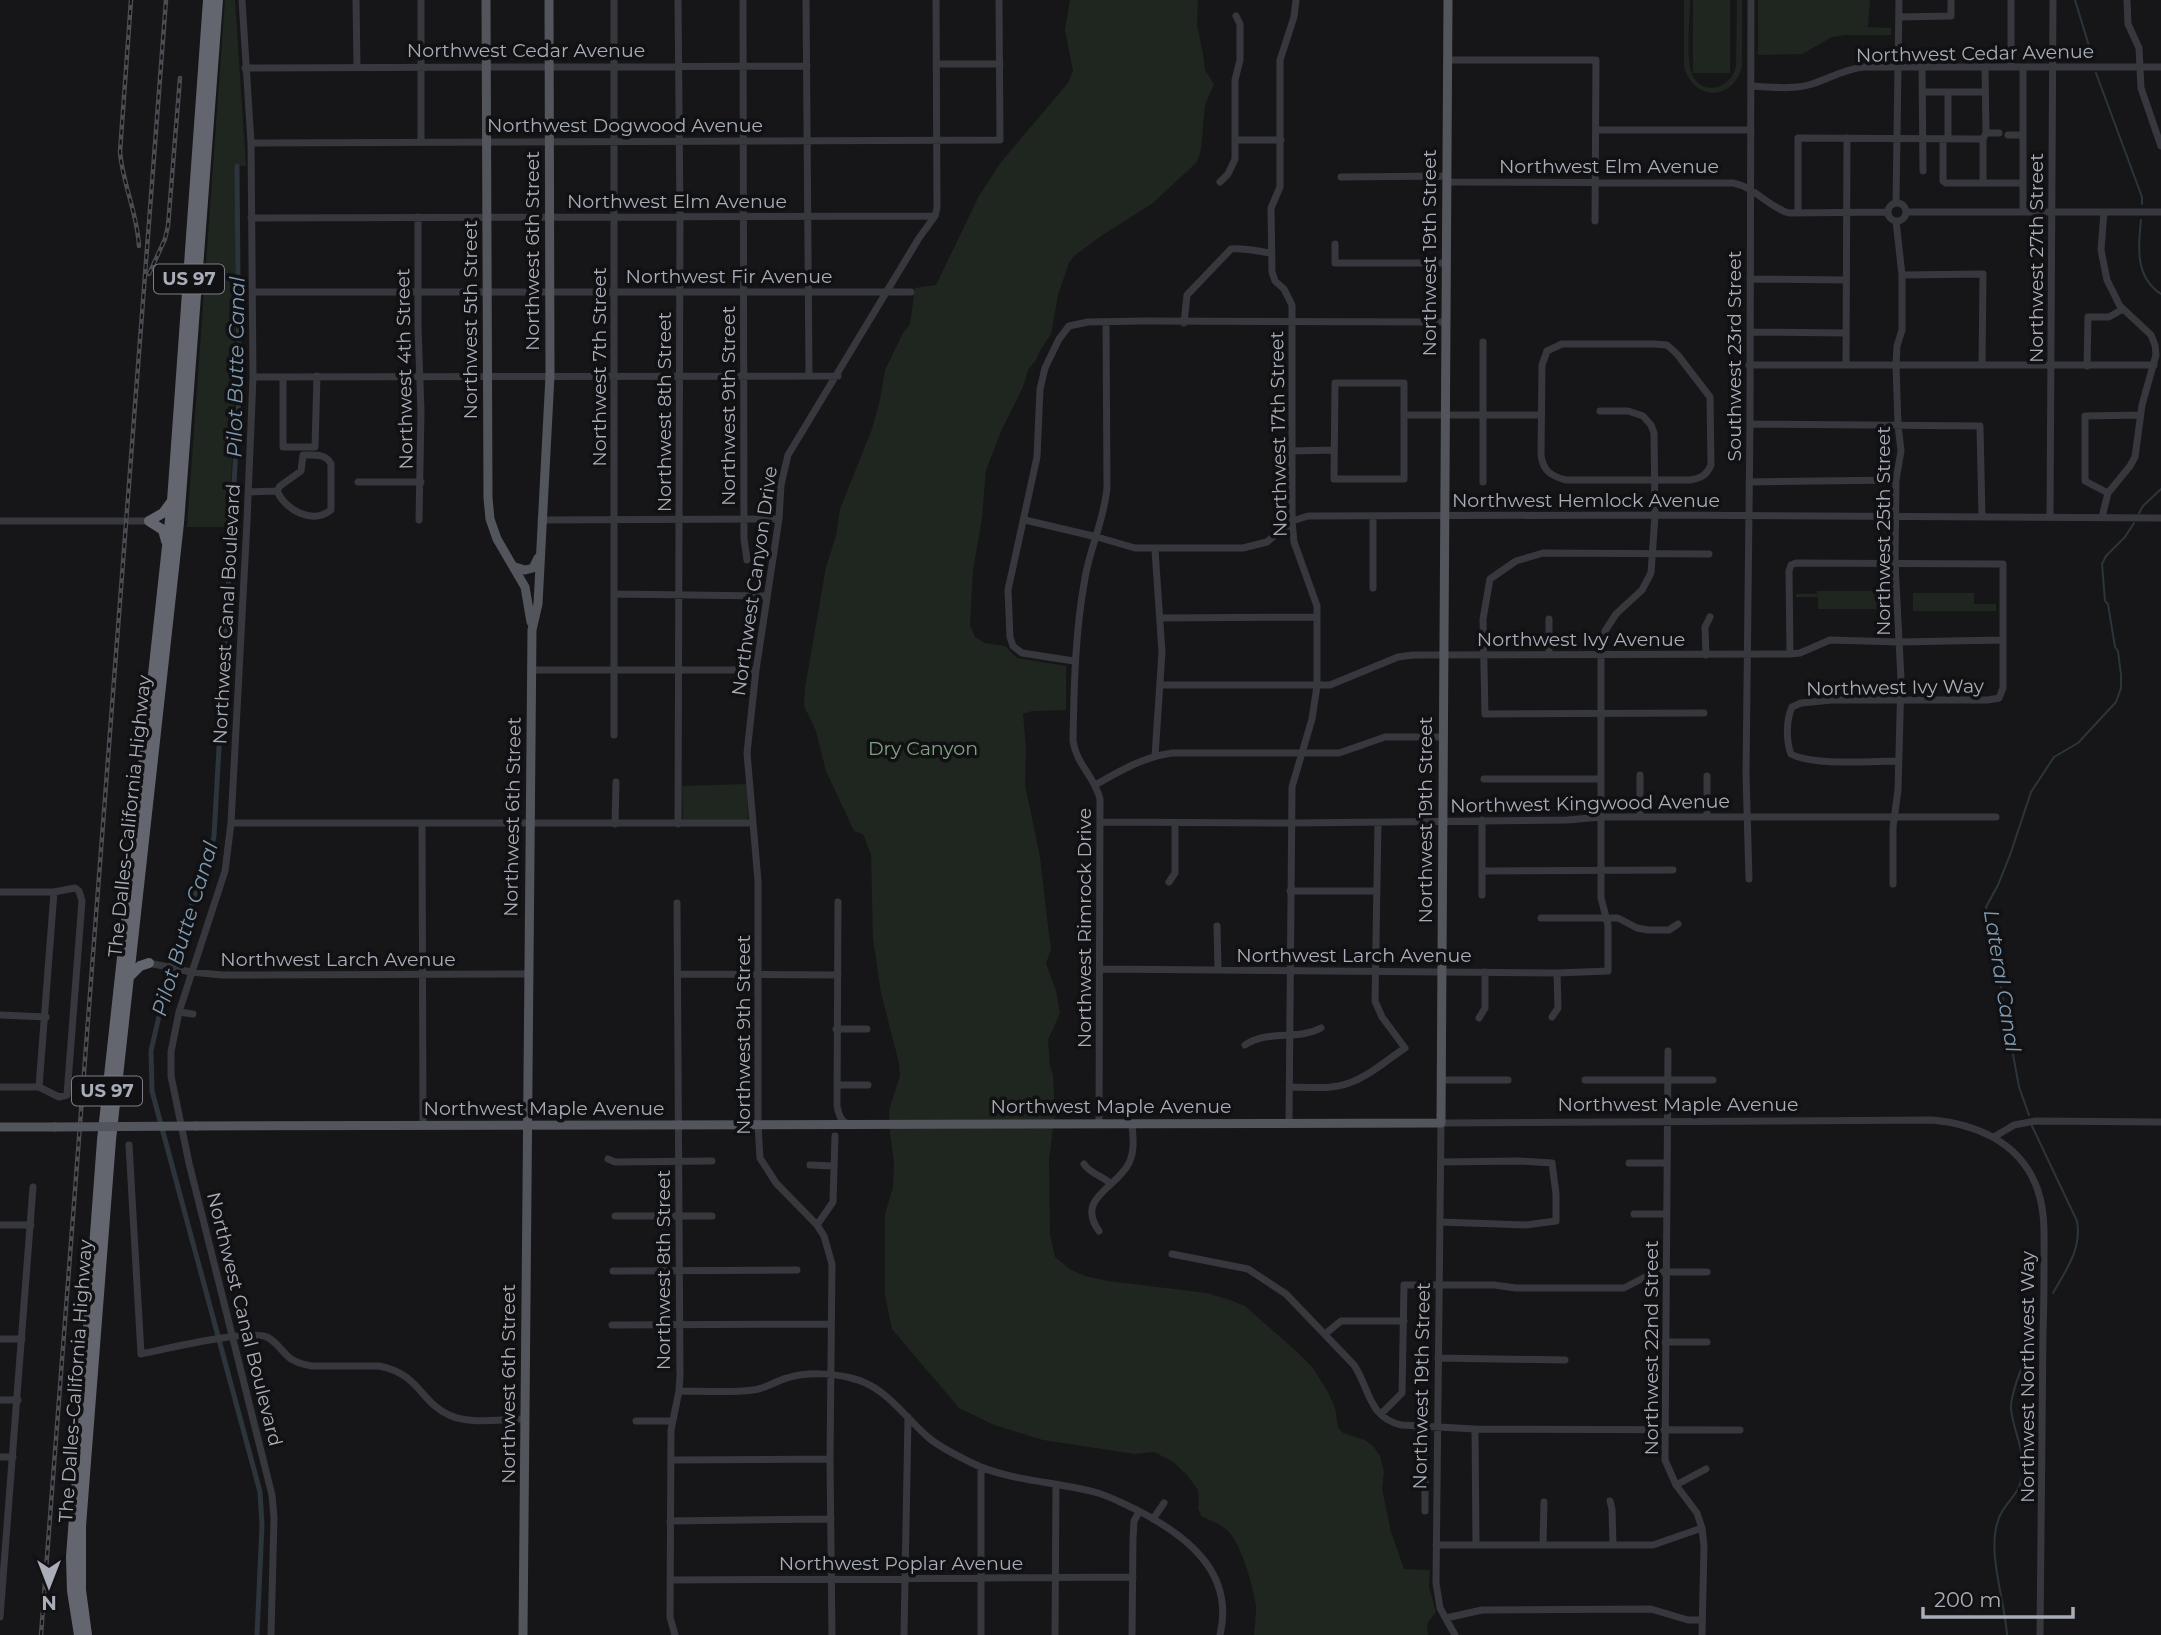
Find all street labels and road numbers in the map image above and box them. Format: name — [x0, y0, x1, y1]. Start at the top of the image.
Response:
street label: Northwest Cedar Avenue — [407, 39, 645, 62]
street label: Northwest Cedar Avenue — [1856, 40, 2094, 67]
street label: Northwest Dogwood Avenue — [487, 114, 763, 137]
street label: Northwest 19th Street — [1418, 149, 1441, 357]
street label: Northwest 6th Street — [521, 151, 544, 351]
street label: Northwest 27th Street — [2025, 153, 2048, 363]
street label: Northwest Elm Avenue — [1499, 155, 1719, 178]
street label: Northwest Elm Avenue — [567, 190, 787, 213]
street label: Northwest 5th Street — [459, 220, 482, 420]
street label: Southwest 23rd Street — [1723, 250, 1746, 461]
road number: US 97 — [154, 264, 224, 293]
street label: Northwest Fir Avenue — [626, 265, 832, 288]
street label: Northwest 7th Street — [588, 267, 611, 467]
street label: Northwest 4th Street — [391, 268, 418, 470]
street label: Northwest 9th Street — [717, 306, 740, 506]
street label: Northwest 8th Street — [653, 311, 676, 512]
street label: Northwest 17th Street — [1265, 330, 1292, 537]
street label: Northwest 25th Street — [1872, 426, 1895, 636]
street label: Northwest Canyon Drive — [727, 465, 782, 698]
street label: Northwest Canal Boulevard — [208, 483, 245, 745]
street label: Northwest Hemlock Avenue — [1452, 489, 1720, 512]
street label: Northwest Ivy Avenue — [1477, 628, 1685, 651]
street label: The Dalles-California Highway — [103, 673, 156, 958]
street label: Northwest Ivy Way — [1806, 674, 1985, 701]
street label: Northwest 19th Street — [1414, 716, 1437, 924]
street label: Northwest 6th Street — [499, 717, 526, 917]
street label: Northwest Kingwood Avenue — [1450, 790, 1730, 817]
street label: Northwest Rimrock Drive — [1073, 808, 1096, 1048]
street label: Northwest 9th Street — [732, 935, 755, 1135]
street label: Northwest Larch Avenue — [1236, 944, 1472, 967]
street label: Northwest Larch Avenue — [220, 948, 456, 971]
road number: US 97 — [72, 1076, 142, 1106]
street label: Northwest Maple Avenue — [1558, 1093, 1799, 1116]
street label: Northwest Maple Avenue — [991, 1095, 1232, 1118]
street label: Northwest Maple Avenue — [424, 1097, 665, 1120]
street label: Northwest 8th Street — [652, 1169, 675, 1370]
street label: Northwest Canal Boulevard — [202, 1190, 287, 1449]
street label: The Dalles-California Highway — [54, 1238, 97, 1523]
street label: Northwest 22nd Street — [1640, 1240, 1663, 1456]
street label: Northwest Northwest Way — [2016, 1250, 2039, 1503]
street label: Northwest 19th Street — [1408, 1282, 1435, 1490]
street label: Northwest 6th Street — [497, 1284, 520, 1484]
street label: Northwest Poplar Avenue — [779, 1552, 1023, 1575]

